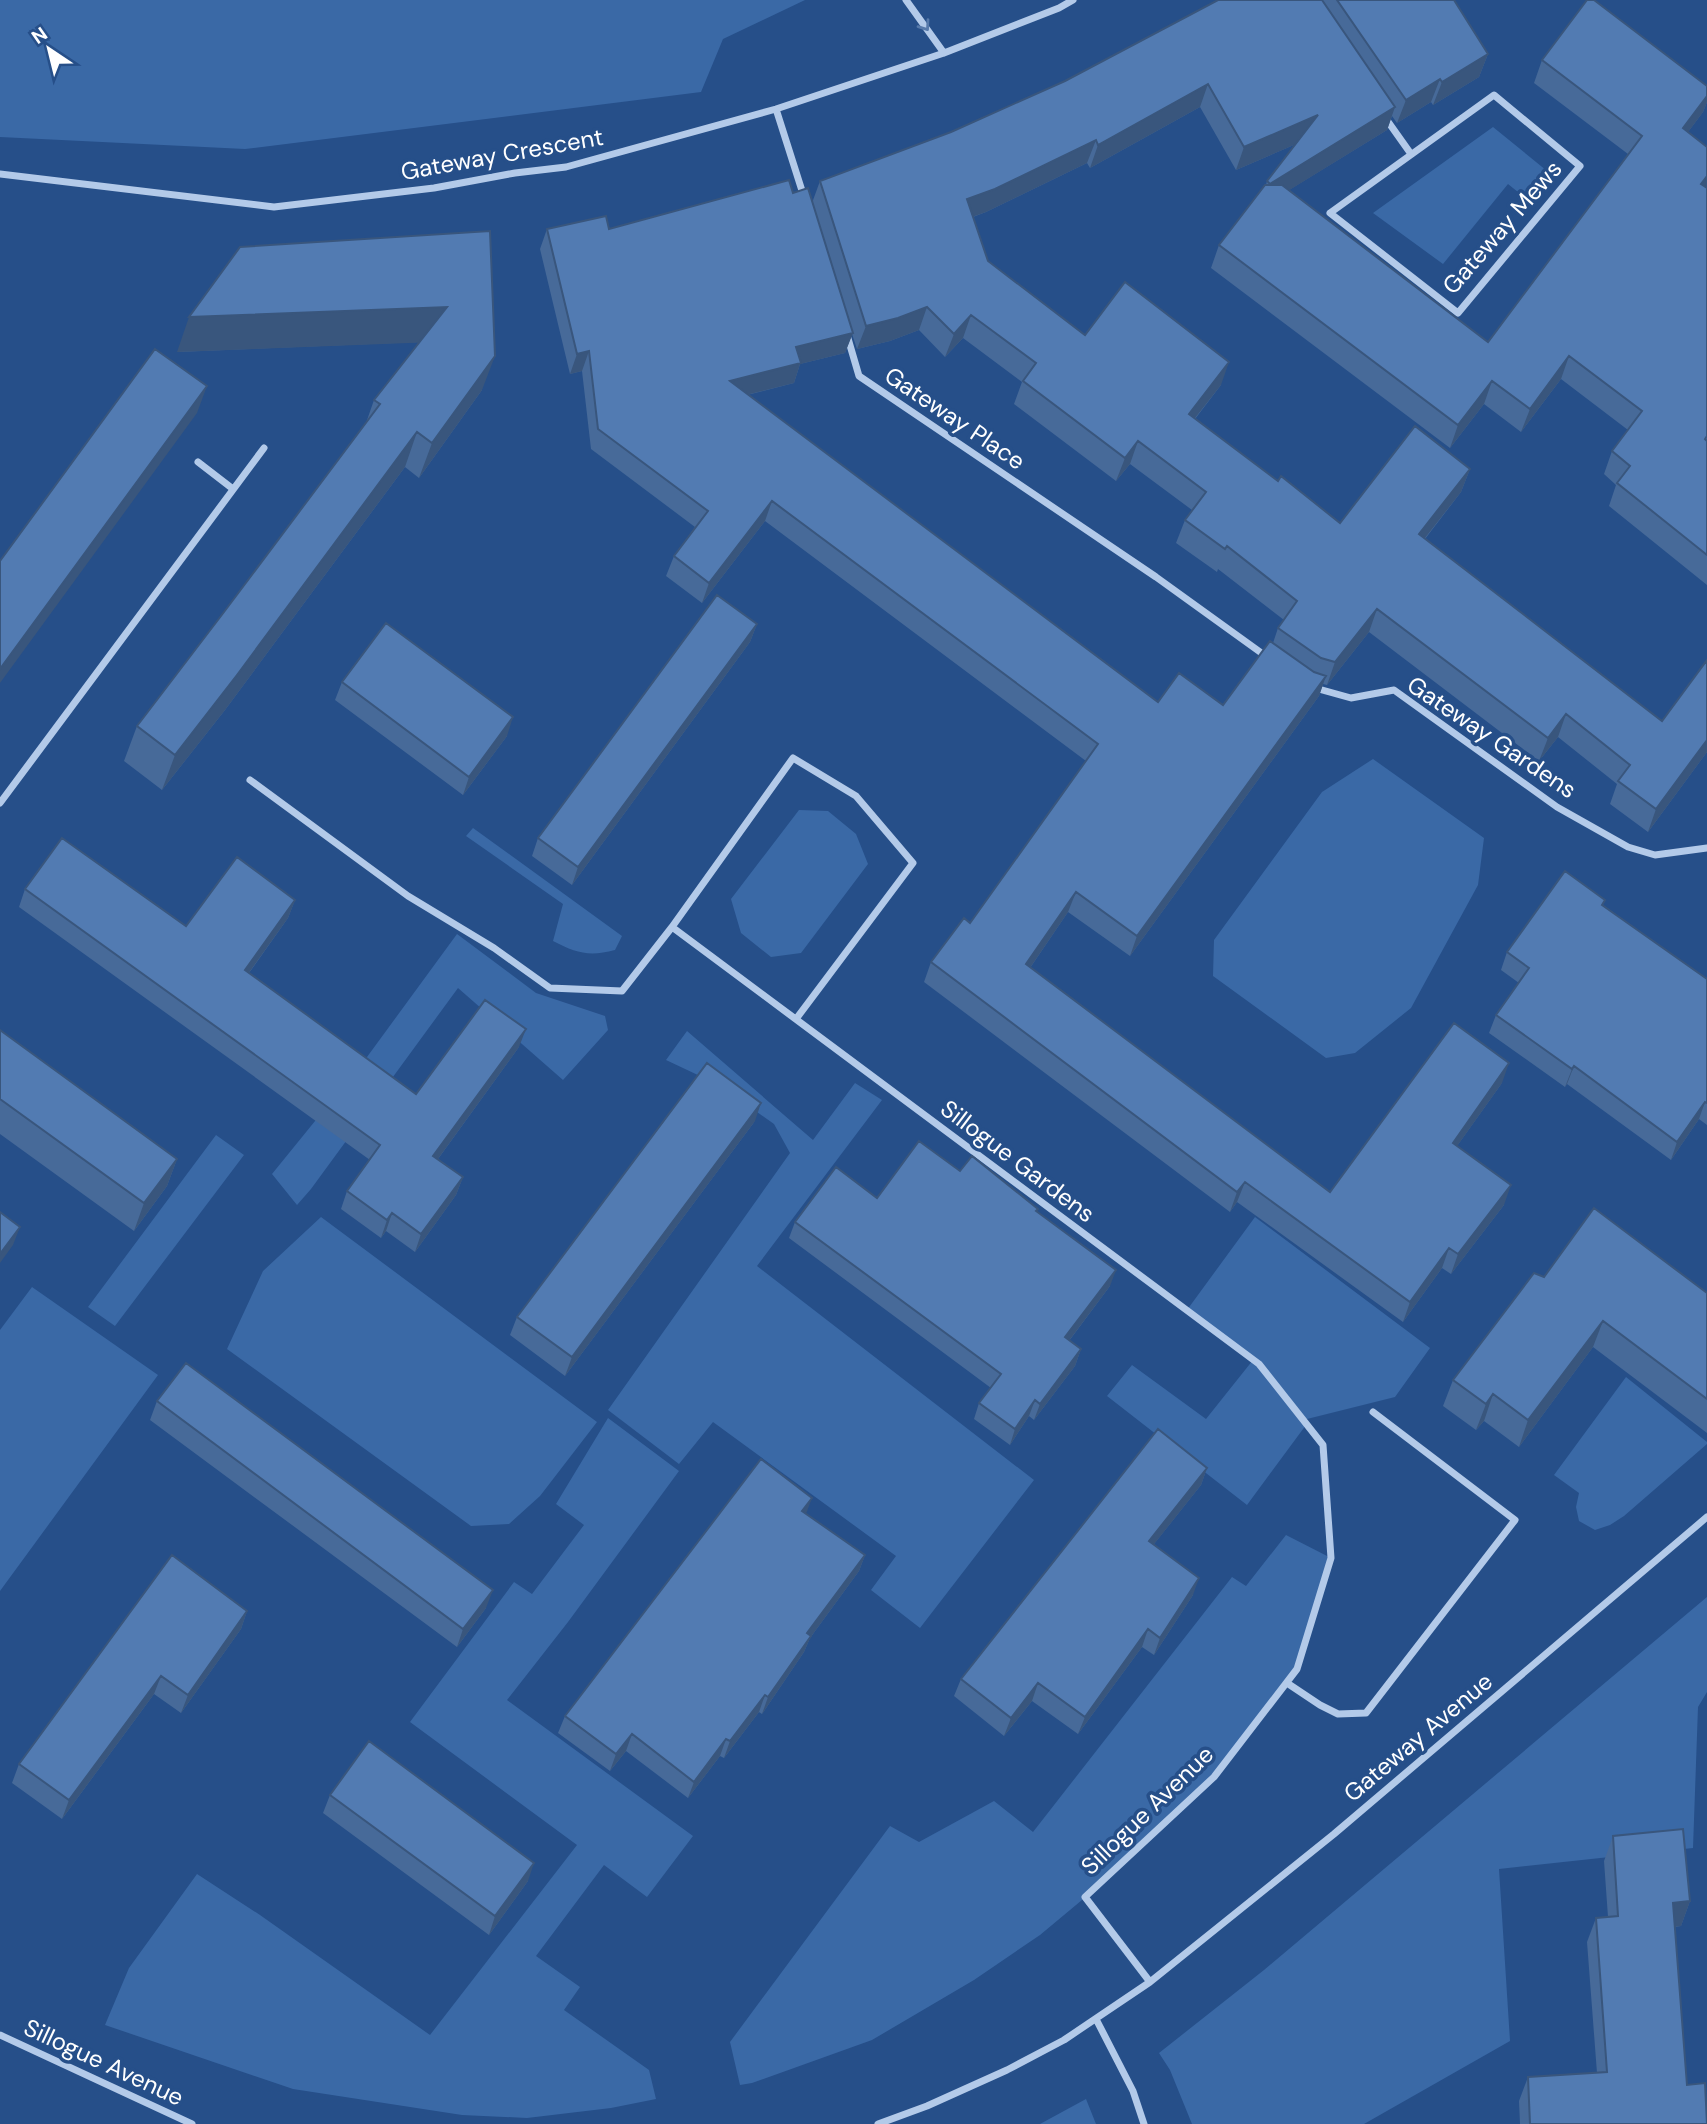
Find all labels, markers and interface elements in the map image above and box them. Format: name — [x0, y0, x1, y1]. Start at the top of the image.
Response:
north arrow — [14, 14, 84, 84]
one-way arrow — [917, 18, 929, 31]
text: N — [27, 21, 52, 50]
street label: Gateway Crescent — [398, 121, 606, 187]
street label: Gateway Mews — [1435, 154, 1569, 300]
street label: Gateway Place — [879, 360, 1031, 476]
street label: Gateway Gardens — [1401, 669, 1583, 805]
street label: Sillogue Gardens — [935, 1093, 1101, 1229]
street label: Gateway Avenue — [1337, 1666, 1499, 1808]
street label: Sillogue Avenue — [1074, 1739, 1220, 1881]
street label: Sillogue Avenue — [19, 2011, 189, 2113]

